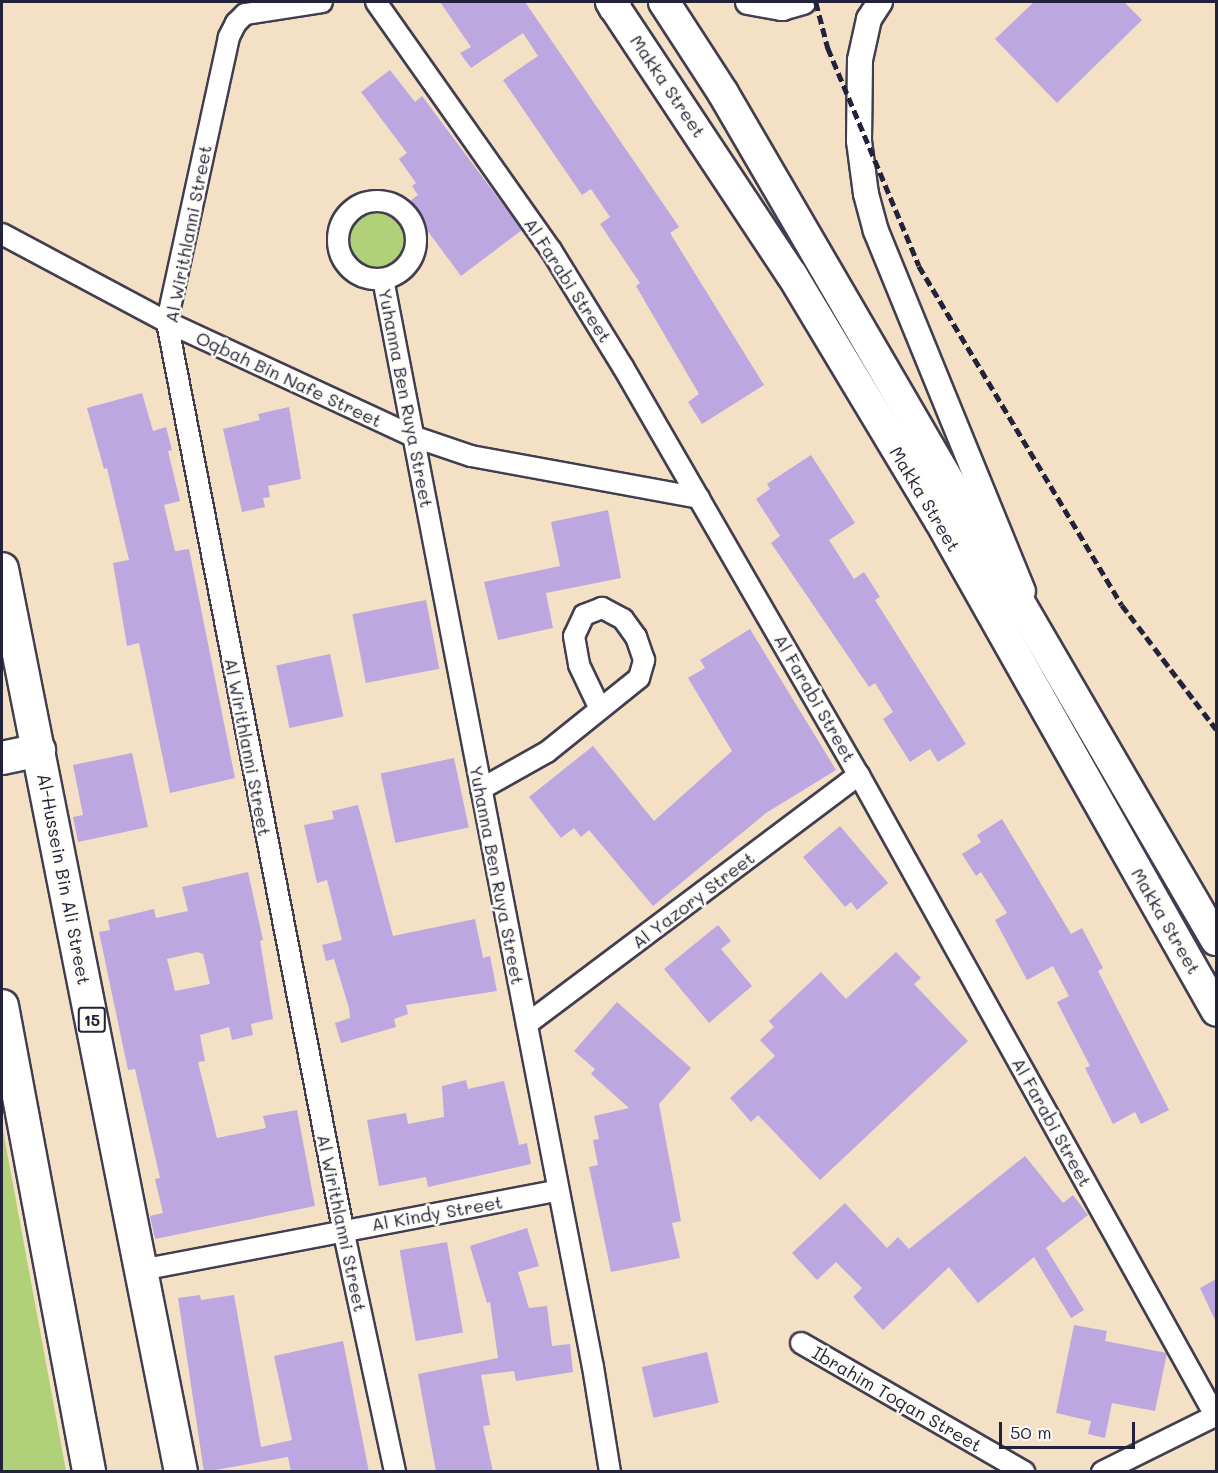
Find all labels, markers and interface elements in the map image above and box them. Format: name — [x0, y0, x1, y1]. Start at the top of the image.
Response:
street label: Makka Street — [626, 31, 710, 141]
street label: Al Wirithlanni Street — [160, 143, 216, 325]
street label: Al Farabi Street — [520, 214, 616, 346]
street label: Yuhanna Ben Ruya Street — [374, 286, 438, 510]
street label: Oqbah Bin Nafe Street — [193, 326, 385, 432]
street label: Makka Street — [885, 442, 965, 556]
street label: Al Farabi Street — [770, 630, 860, 766]
street label: Al Wirithlanni Street — [220, 656, 276, 838]
street label: Yuhanna Ben Ruya Street — [465, 763, 529, 987]
street label: Al-Hussein Bin Ali Street — [33, 771, 95, 987]
street label: Al Yazory Street — [627, 847, 759, 953]
street label: Makka Street — [1127, 864, 1205, 978]
road number: 15 — [77, 1007, 107, 1033]
street label: Al Farabi Street — [1008, 1054, 1096, 1190]
street label: Al Wirithlanni Street — [313, 1132, 371, 1314]
street label: Al Kindy Street — [370, 1191, 504, 1235]
street label: Ibrahim Toqan Street — [809, 1342, 985, 1456]
scale bar — [1002, 1410, 1138, 1448]
text: 50 m — [1010, 1420, 1052, 1444]

